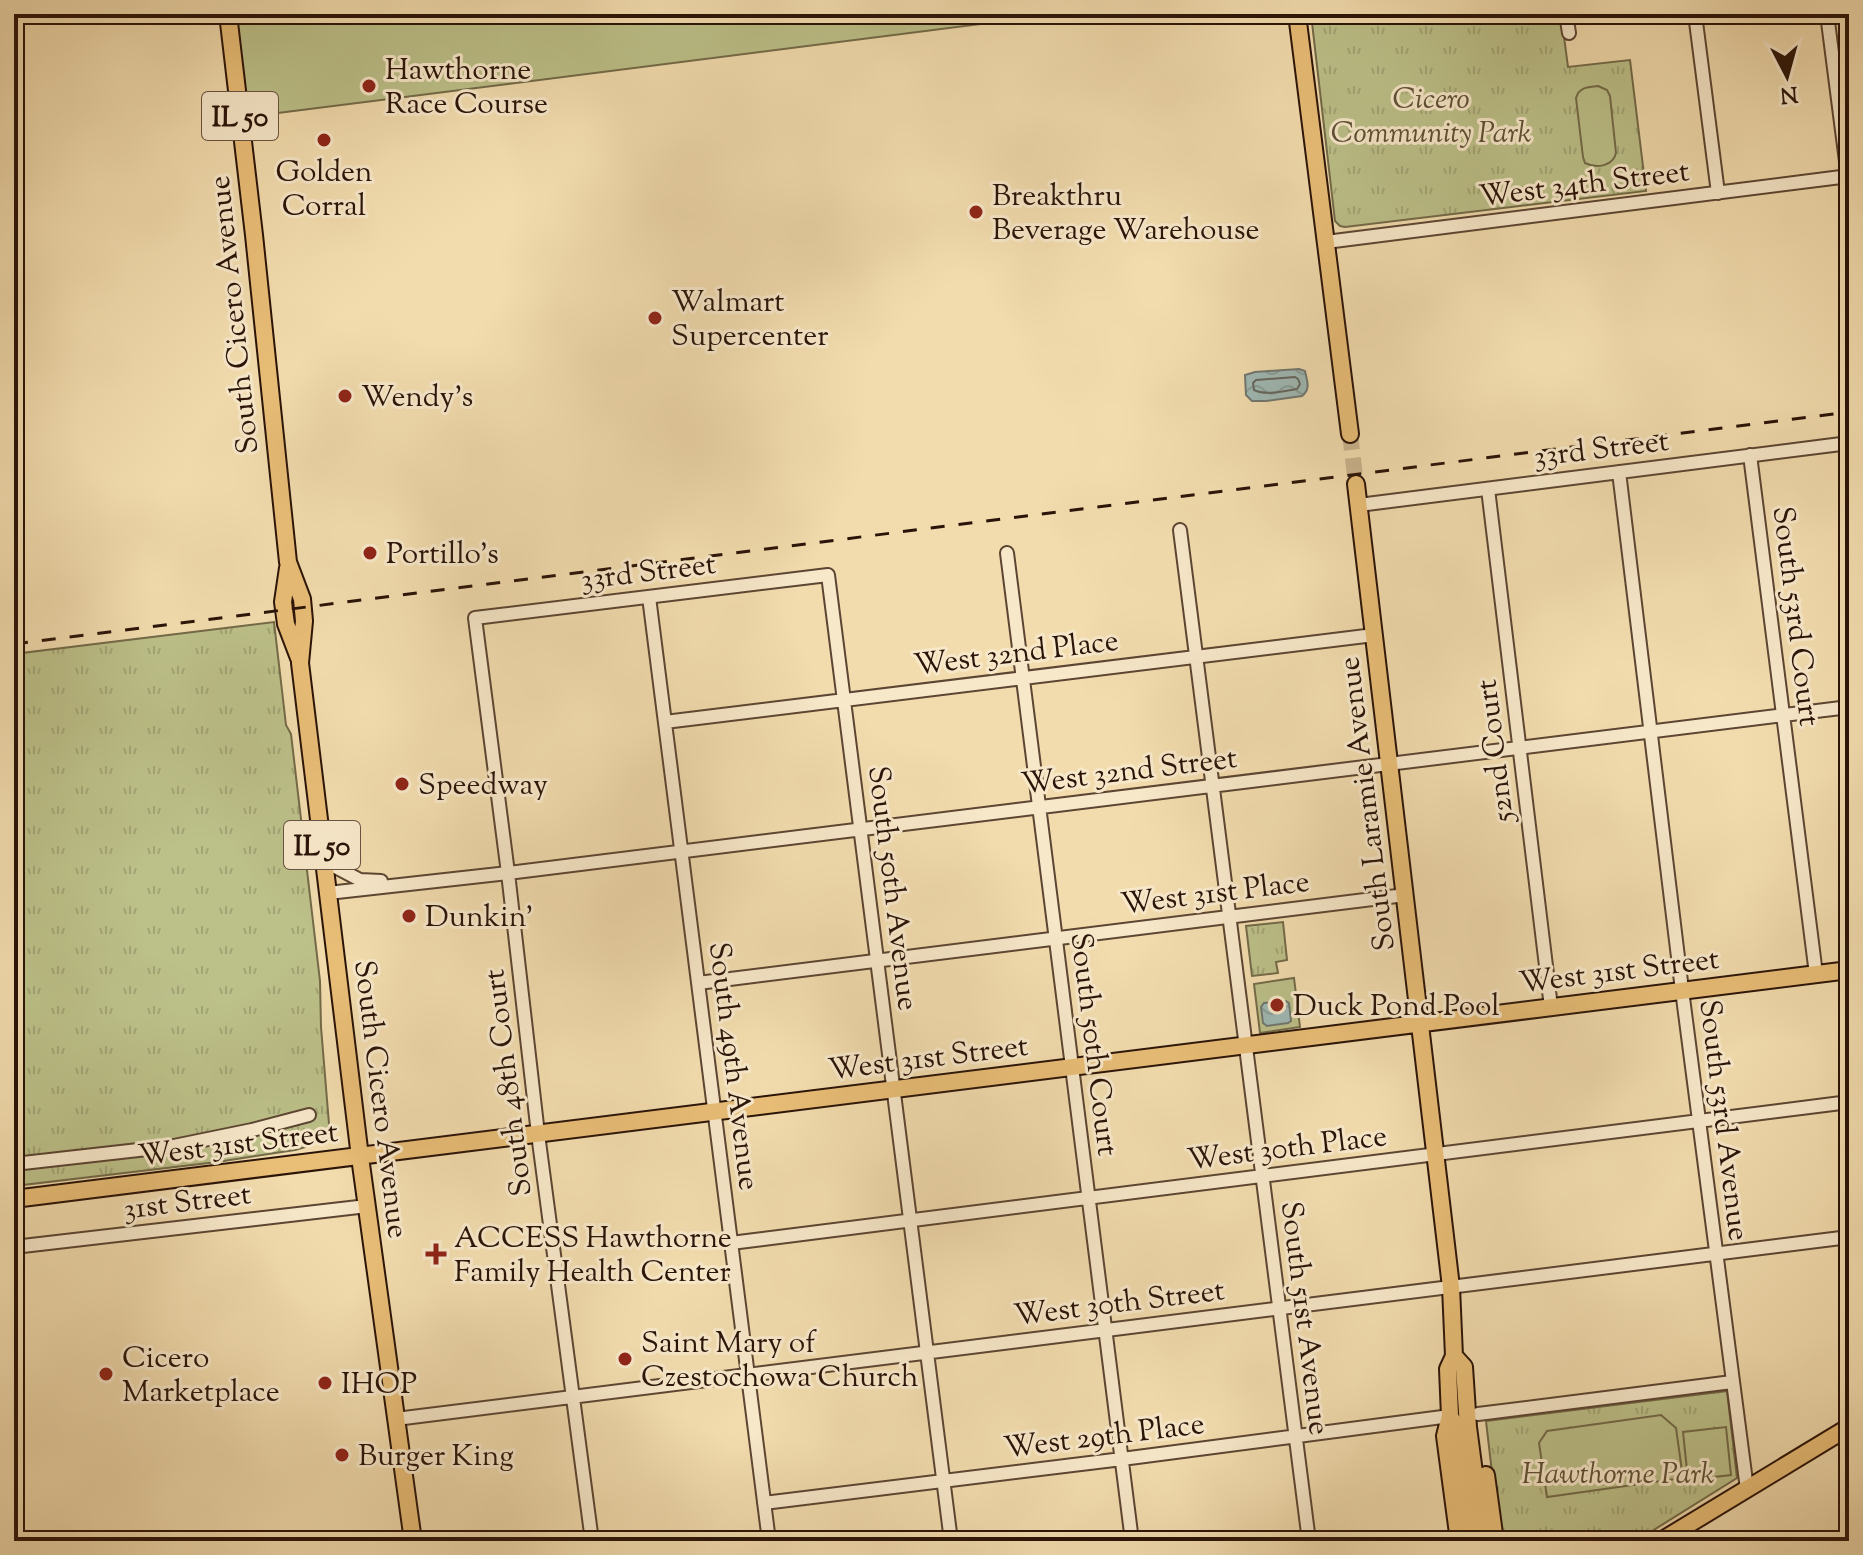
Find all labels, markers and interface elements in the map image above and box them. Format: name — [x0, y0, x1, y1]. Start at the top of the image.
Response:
north arrow — [1747, 36, 1827, 116]
place label: Hawthorne Race Course — [385, 50, 548, 127]
text: N — [1778, 76, 1799, 110]
marker: Hawthorne Race Course — [360, 77, 378, 95]
park label: Cicero Community Park — [1331, 79, 1531, 156]
road number: IL 50 — [202, 92, 278, 140]
marker: Golden Corral — [315, 131, 333, 149]
street label: West 34th Street — [1477, 151, 1692, 220]
place label: Golden Corral — [275, 152, 373, 229]
street label: South Cicero Avenue — [199, 173, 271, 456]
place label: Breakthru Beverage Warehouse — [992, 176, 1260, 253]
marker: Breakthru Beverage Warehouse — [967, 203, 985, 221]
place label: Walmart Supercenter — [671, 282, 829, 359]
marker: Walmart Supercenter — [646, 309, 664, 327]
place label: Wendy's — [361, 377, 473, 420]
marker: Wendy's — [336, 387, 354, 405]
street label: 33rd Street — [1531, 421, 1671, 480]
street label: South 53rd Court — [1760, 504, 1829, 729]
place label: Portillo's — [386, 534, 499, 577]
marker: Portillo's — [361, 544, 379, 562]
street label: 33rd Street — [578, 544, 718, 603]
street label: West 32nd Place — [911, 621, 1121, 688]
street label: South Laramie Avenue — [1329, 654, 1408, 953]
street label: 52nd Court — [1466, 677, 1527, 827]
street label: West 32nd Street — [1019, 738, 1240, 807]
street label: South 50th Avenue — [855, 763, 928, 1013]
place label: Speedway — [418, 765, 548, 808]
marker: Speedway — [393, 775, 411, 793]
road number: IL 50 — [284, 821, 360, 869]
street label: West 31st Place — [1118, 862, 1312, 927]
place label: Dunkin' — [425, 897, 533, 940]
marker: Dunkin' — [400, 907, 418, 925]
street label: South 50th Court — [1057, 930, 1128, 1158]
street label: West 31st Street — [1517, 939, 1722, 1006]
street label: South 49th Avenue — [696, 940, 769, 1193]
street label: South Cicero Avenue — [341, 958, 418, 1241]
street label: South 48th Court — [474, 967, 545, 1199]
place label: Duck Pond Pool — [1293, 986, 1500, 1029]
marker: Duck Pond Pool — [1268, 996, 1286, 1014]
street label: South 53rd Avenue — [1686, 997, 1759, 1243]
street label: West 31st Street — [826, 1026, 1031, 1093]
street label: West 31st Street — [136, 1112, 341, 1179]
street label: West 30th Place — [1185, 1116, 1390, 1183]
street label: 31st Street — [121, 1174, 254, 1233]
street label: South 51st Avenue — [1268, 1199, 1339, 1438]
place label: ACCESS Hawthorne Family Health Center — [454, 1218, 732, 1295]
marker: ACCESS Hawthorne Family Health Center — [425, 1243, 447, 1265]
street label: West 30th Street — [1011, 1270, 1227, 1339]
place label: Saint Mary of Czestochowa Church — [641, 1323, 919, 1400]
place label: Cicero Marketplace — [122, 1338, 280, 1415]
marker: Saint Mary of Czestochowa Church — [616, 1350, 634, 1368]
place label: IHOP — [341, 1364, 417, 1407]
marker: Cicero Marketplace — [97, 1365, 115, 1383]
marker: IHOP — [316, 1374, 334, 1392]
street label: West 29th Place — [1002, 1404, 1207, 1471]
place label: Burger King — [358, 1436, 514, 1479]
marker: Burger King — [333, 1446, 351, 1464]
park label: Hawthorne Park — [1522, 1454, 1714, 1497]

